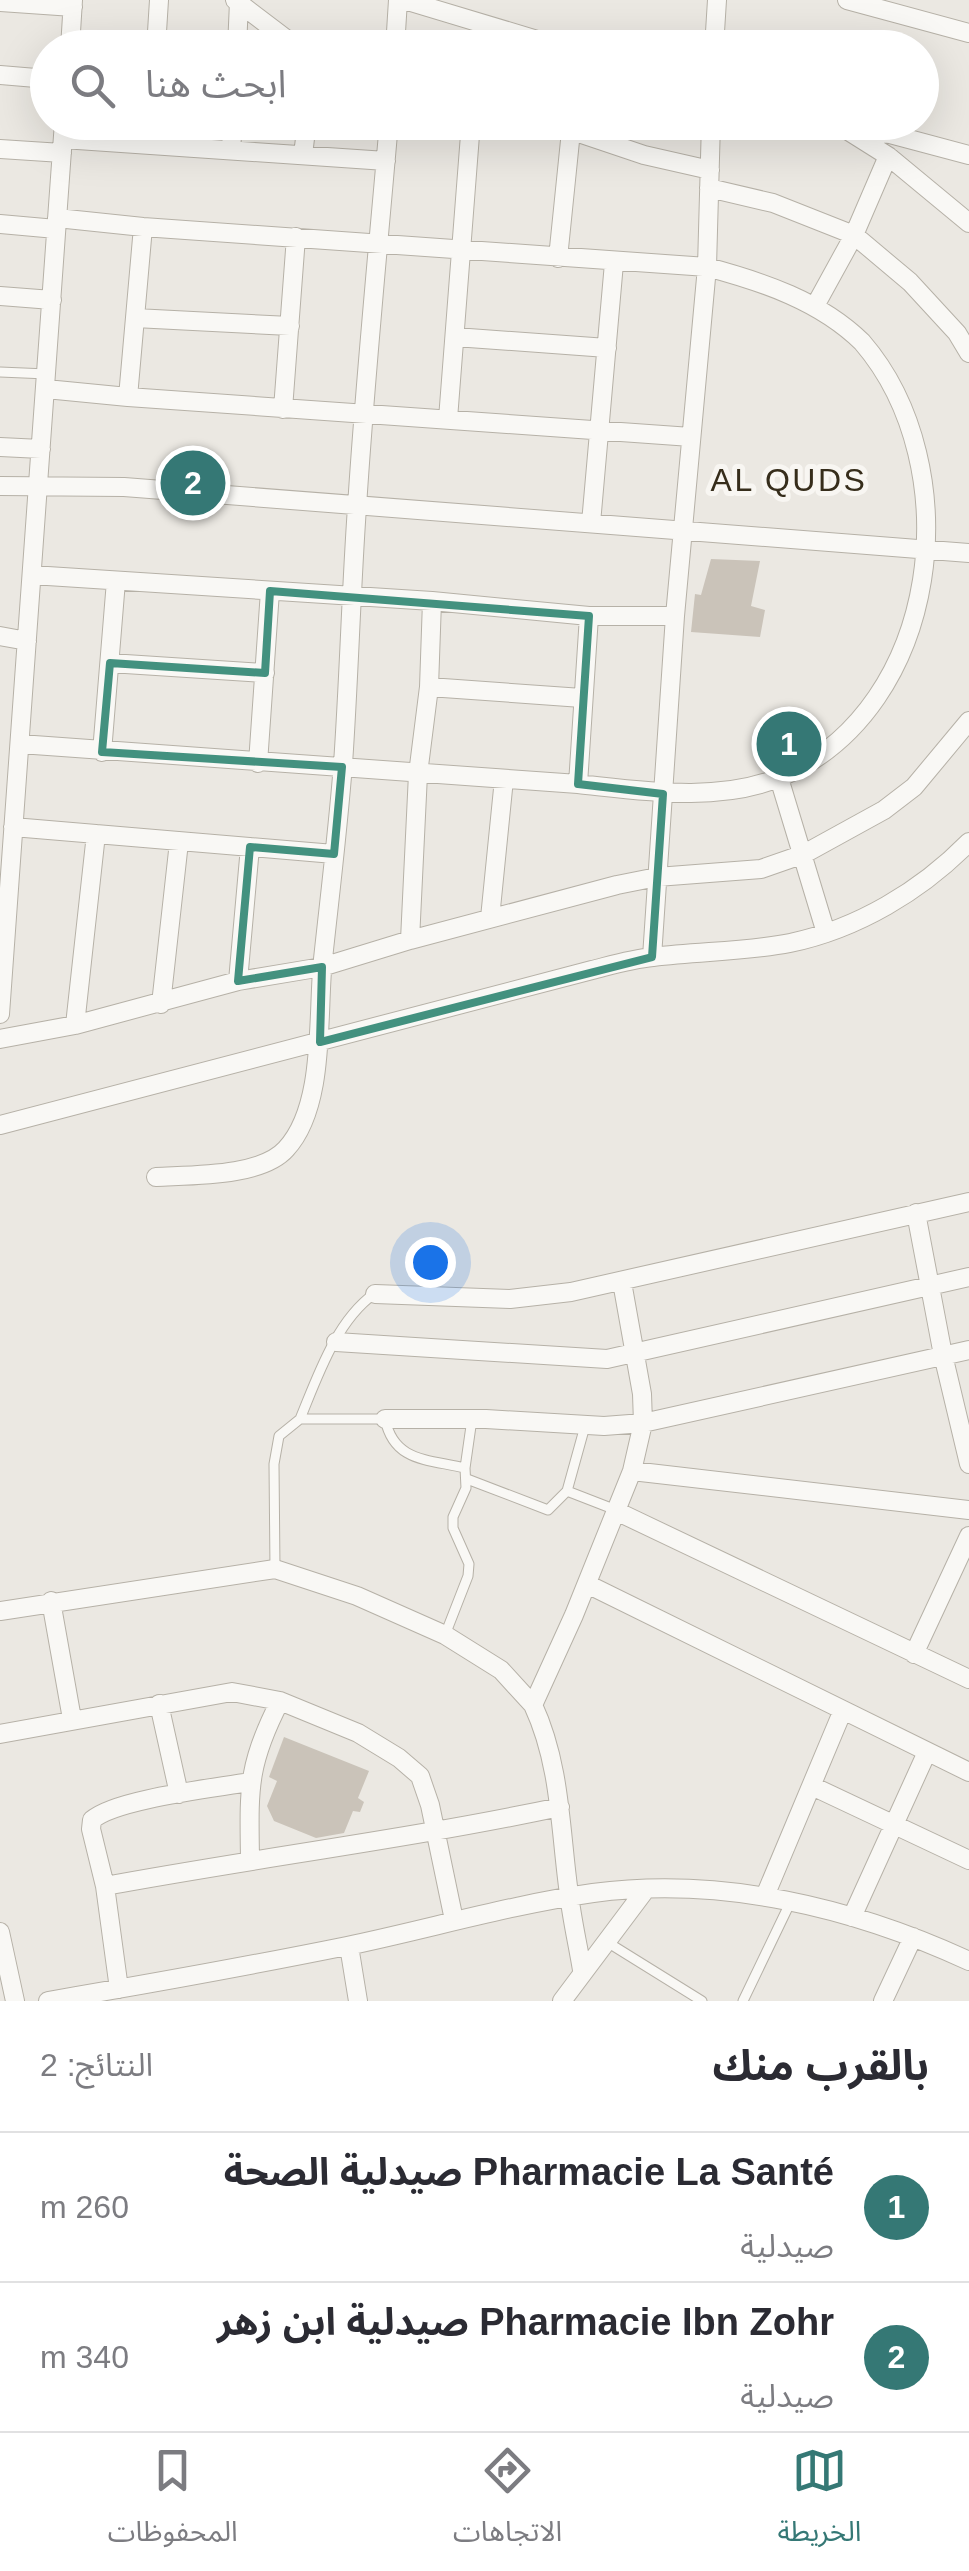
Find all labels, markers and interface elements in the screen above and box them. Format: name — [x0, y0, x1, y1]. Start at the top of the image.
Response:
search box — [30, 30, 939, 140]
icon: search — [65, 58, 120, 113]
text: ابحث هنا — [145, 63, 286, 105]
pin: 2 — [160, 446, 226, 520]
district label: AL QUDS — [711, 462, 867, 498]
pin: 1 — [756, 706, 822, 782]
your location — [405, 1237, 456, 1288]
text: بالقرب منك — [713, 2042, 929, 2089]
text: النتائج: 2 — [40, 2047, 153, 2083]
text: Pharmacie La Santé صيدلية الصحة — [224, 2151, 834, 2193]
text: 260 m — [40, 2189, 129, 2225]
text: 1 — [888, 2189, 905, 2225]
text: صيدلية — [740, 2228, 834, 2264]
text: Pharmacie Ibn Zohr صيدلية ابن زهر — [217, 2301, 834, 2343]
text: 340 m — [40, 2339, 129, 2375]
text: 2 — [888, 2339, 905, 2375]
text: صيدلية — [740, 2378, 834, 2414]
tab: المحفوظات — [108, 2443, 238, 2562]
tab: الاتجاهات — [453, 2443, 562, 2562]
tab: الخريطة — [777, 2443, 861, 2562]

